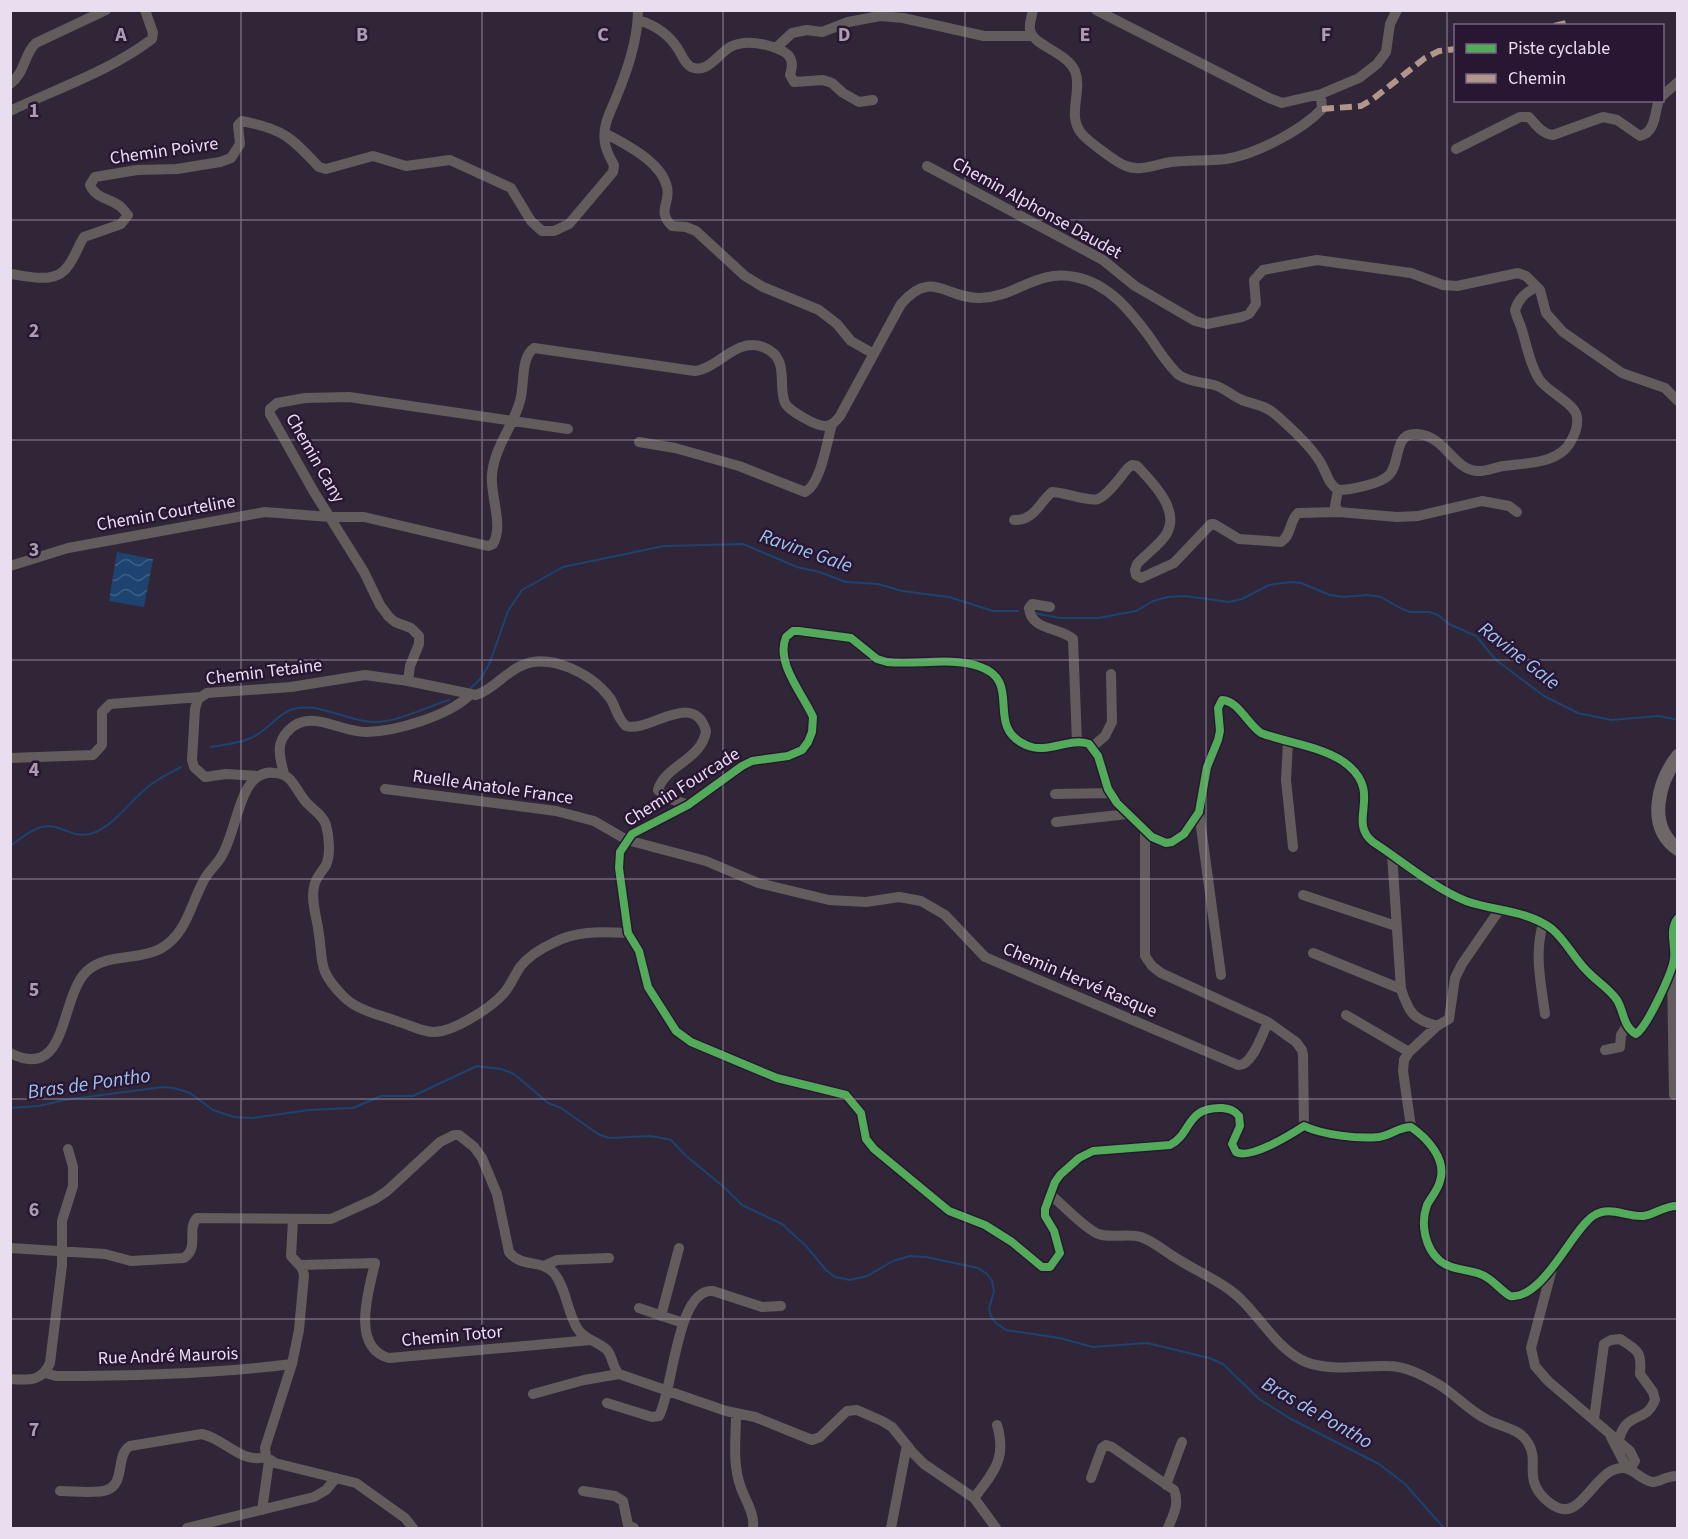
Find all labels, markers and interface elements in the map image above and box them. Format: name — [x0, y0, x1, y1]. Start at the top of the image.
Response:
text: A — [114, 21, 127, 49]
text: B — [356, 21, 368, 49]
text: C — [597, 21, 609, 49]
text: D — [838, 21, 850, 49]
text: E — [1080, 21, 1090, 49]
text: F — [1321, 21, 1331, 49]
legend — [1454, 24, 1664, 102]
text: Piste cyclable — [1508, 36, 1610, 61]
text: Chemin — [1508, 66, 1566, 91]
text: 1 — [29, 97, 39, 125]
street label: Chemin Poivre — [108, 131, 220, 171]
street label: Chemin Alphonse Daudet — [948, 151, 1126, 265]
text: 2 — [29, 317, 39, 345]
street label: Chemin Cany — [279, 409, 351, 508]
street label: Chemin Courteline — [95, 488, 237, 538]
water label: Ravine Gale — [756, 522, 856, 580]
text: 3 — [29, 536, 39, 564]
water label: Ravine Gale — [1472, 615, 1566, 697]
street label: Chemin Tetaine — [204, 652, 324, 692]
street label: Chemin Fourcade — [619, 741, 745, 833]
text: 4 — [29, 756, 40, 784]
street label: Ruelle Anatole France — [411, 763, 575, 811]
street label: Chemin Hervé Rasque — [999, 936, 1161, 1024]
text: 5 — [29, 976, 39, 1004]
water label: Bras de Pontho — [26, 1062, 152, 1106]
text: 6 — [29, 1196, 39, 1224]
street label: Chemin Totor — [400, 1319, 504, 1353]
street label: Rue André Maurois — [97, 1341, 239, 1371]
water label: Bras de Pontho — [1256, 1370, 1378, 1456]
text: 7 — [29, 1416, 39, 1444]

